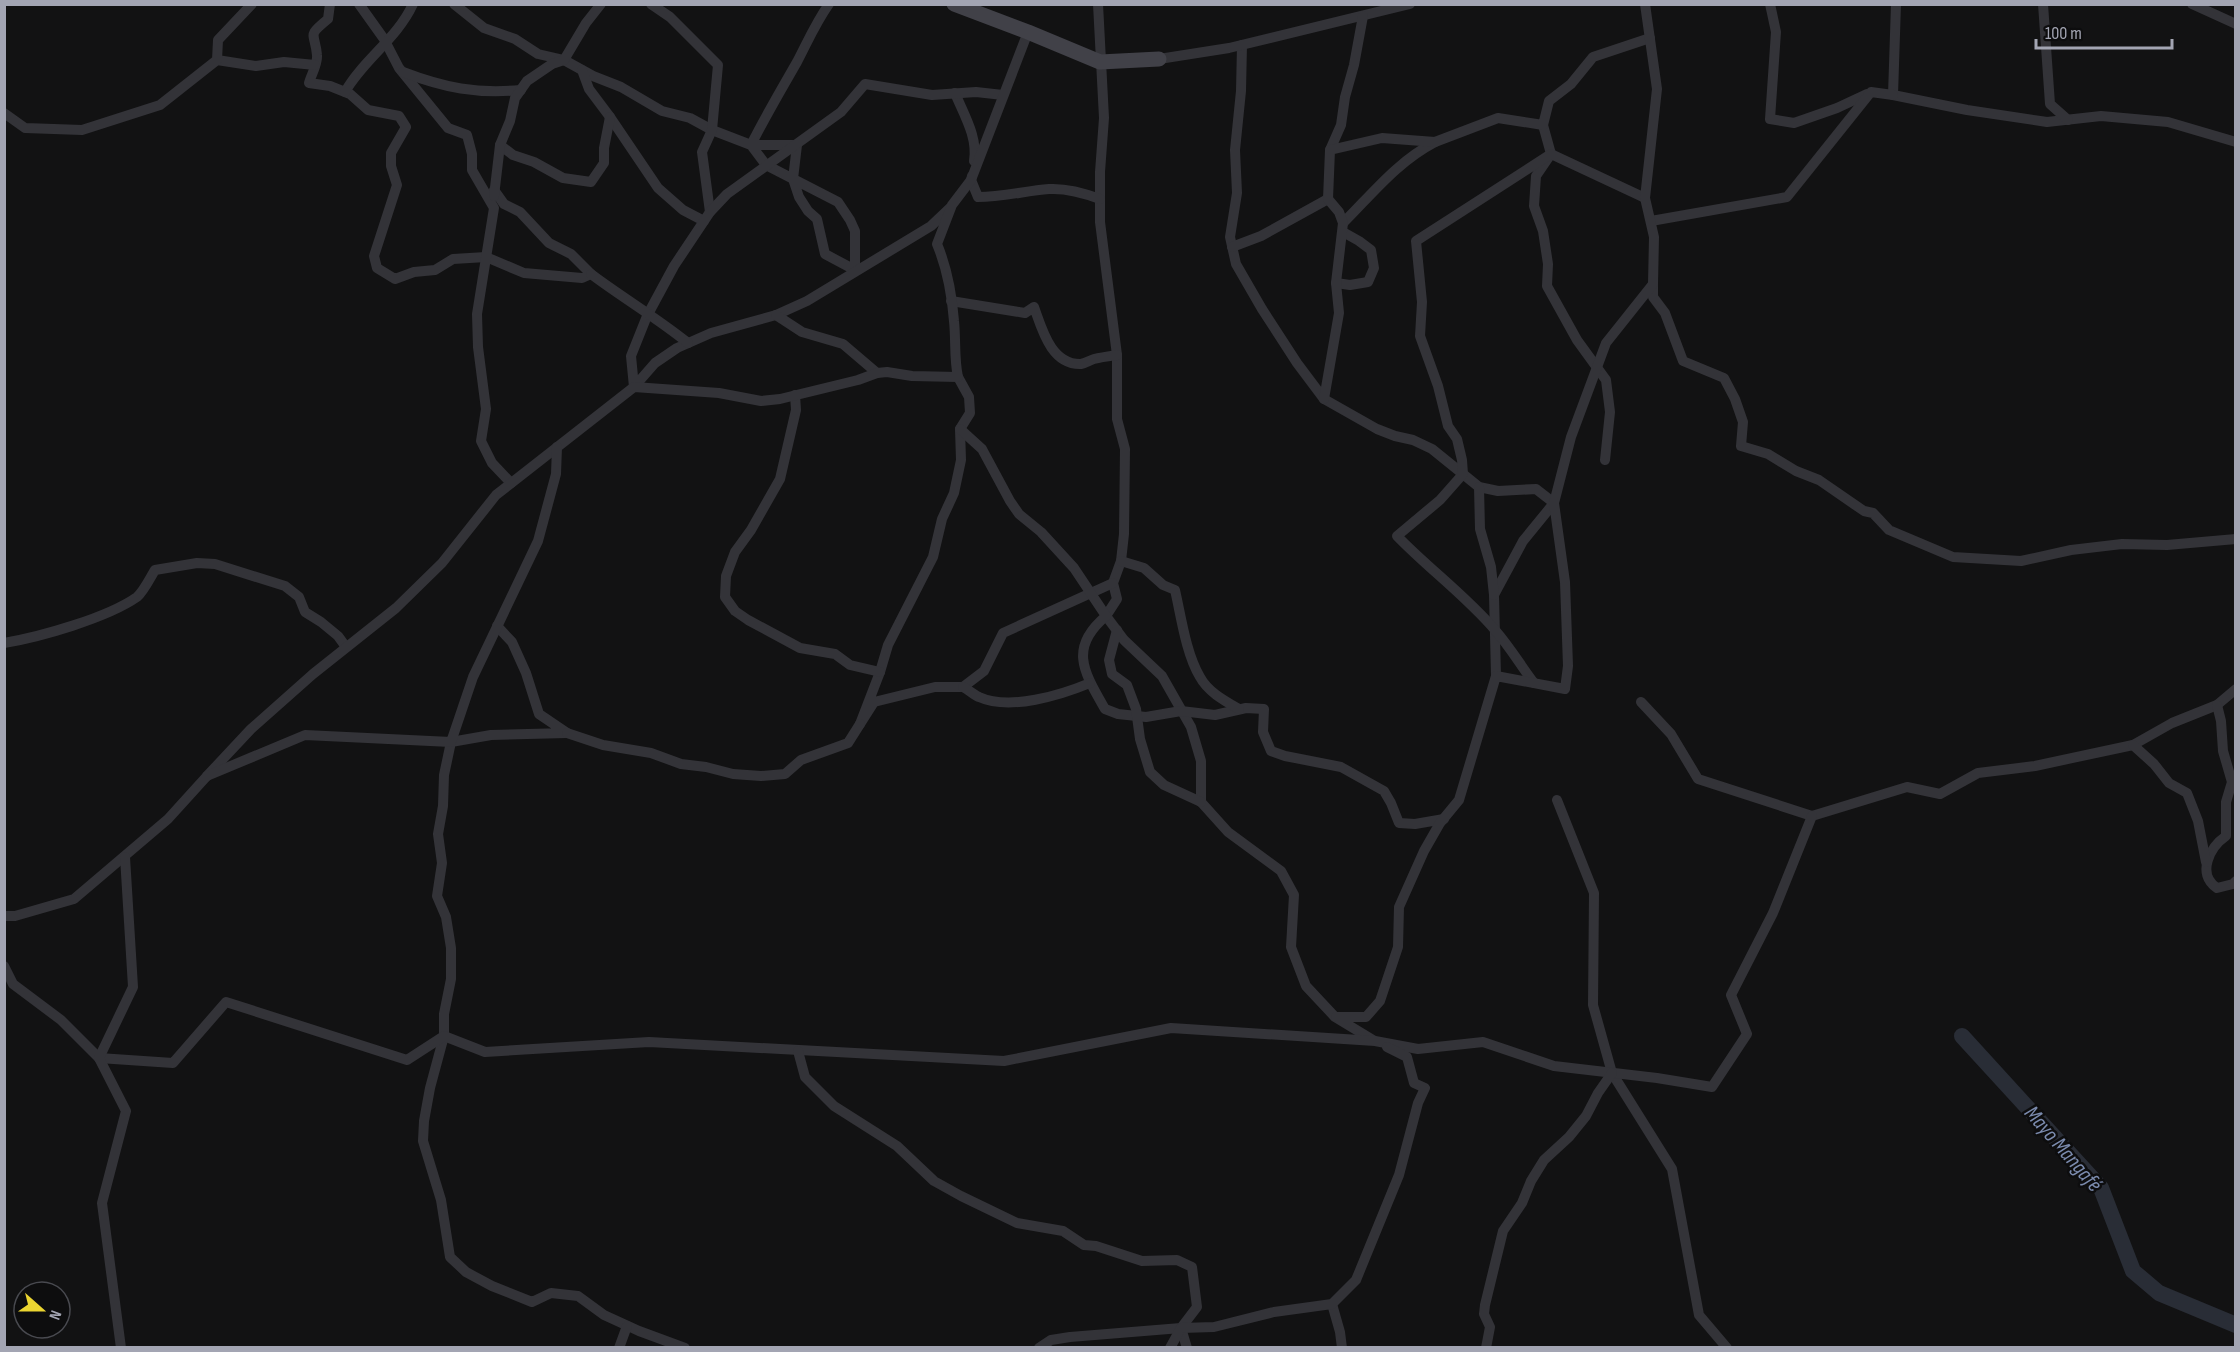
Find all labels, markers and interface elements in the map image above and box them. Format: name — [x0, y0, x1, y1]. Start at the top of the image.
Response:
scale bar — [2036, 12, 2172, 50]
text: 100 m — [2045, 23, 2082, 44]
water label: Mayo Mangafé — [2018, 1100, 2108, 1198]
north arrow — [12, 1280, 72, 1340]
text: N — [44, 1307, 65, 1322]

